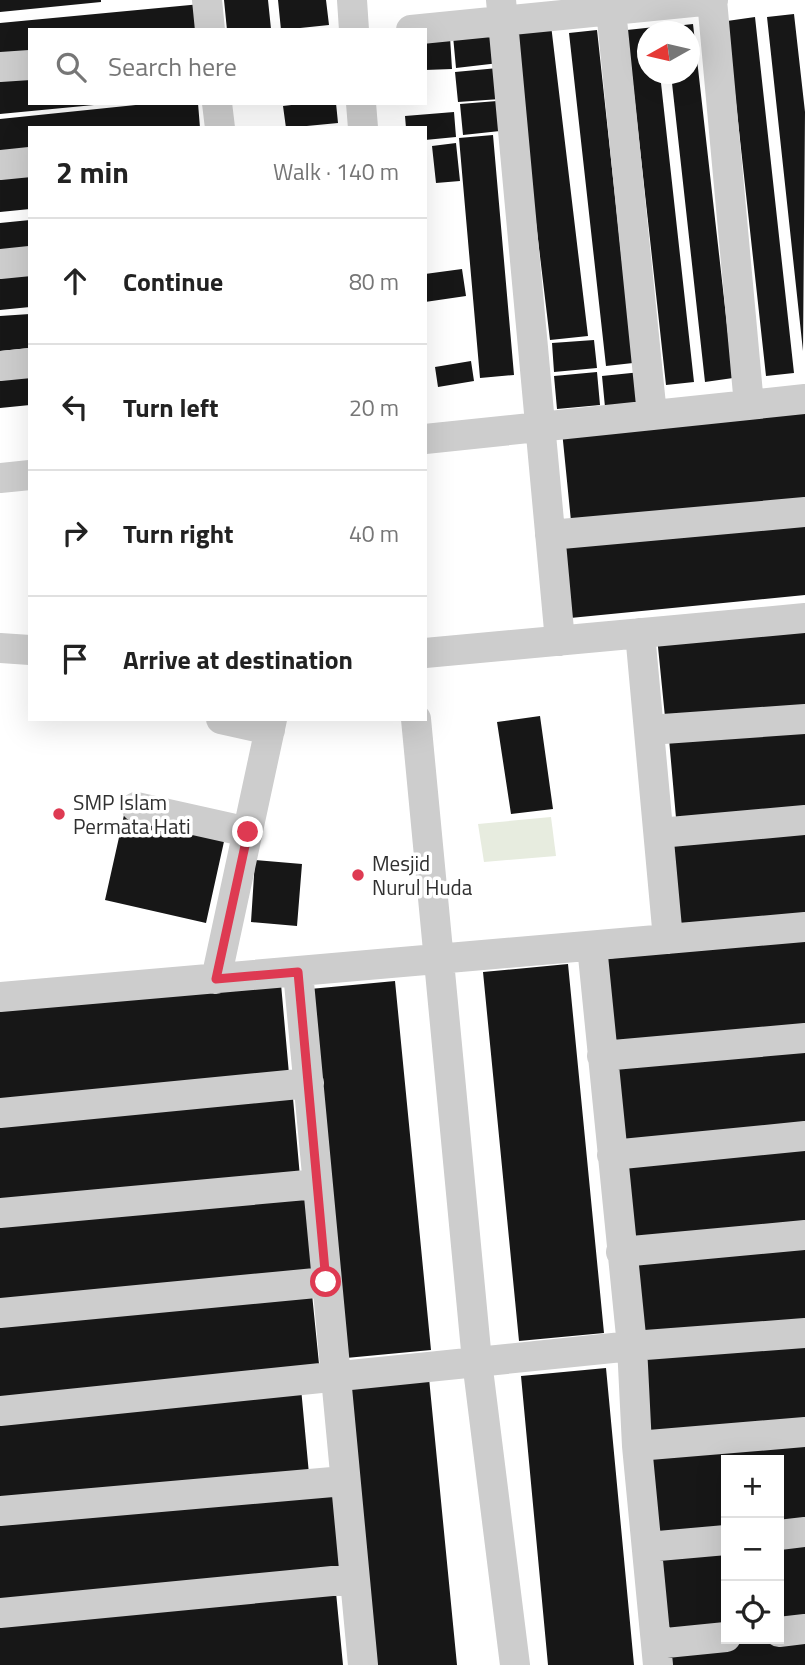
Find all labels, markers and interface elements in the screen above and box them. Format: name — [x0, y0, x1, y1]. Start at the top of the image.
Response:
north arrow — [637, 21, 700, 84]
search box — [28, 28, 427, 105]
text: Search here — [108, 47, 237, 86]
icon: search — [52, 48, 90, 86]
text: 2 min — [56, 149, 129, 195]
text: Walk · 140 m — [273, 154, 399, 189]
icon: ahead — [56, 262, 94, 300]
text: Continue — [123, 262, 223, 301]
text: 80 m — [349, 264, 399, 299]
icon: left — [56, 388, 94, 426]
text: Turn left — [123, 388, 218, 427]
text: 20 m — [349, 390, 399, 425]
icon: right — [56, 514, 94, 552]
text: Turn right — [123, 514, 234, 553]
text: 40 m — [349, 516, 399, 551]
icon: arrive — [56, 640, 94, 678]
text: Arrive at destination — [123, 640, 353, 679]
place label: SMP Islam Permata Hati — [73, 786, 191, 842]
marker: SMP Islam Permata Hati — [51, 806, 67, 822]
route end — [232, 816, 263, 847]
place label: Mesjid Nurul Huda — [372, 847, 473, 903]
marker: Mesjid Nurul Huda — [350, 867, 366, 883]
route start — [310, 1266, 341, 1297]
map controls — [721, 1455, 784, 1644]
button: + — [721, 1455, 784, 1518]
button: − — [721, 1518, 784, 1581]
button: locate — [721, 1581, 784, 1644]

